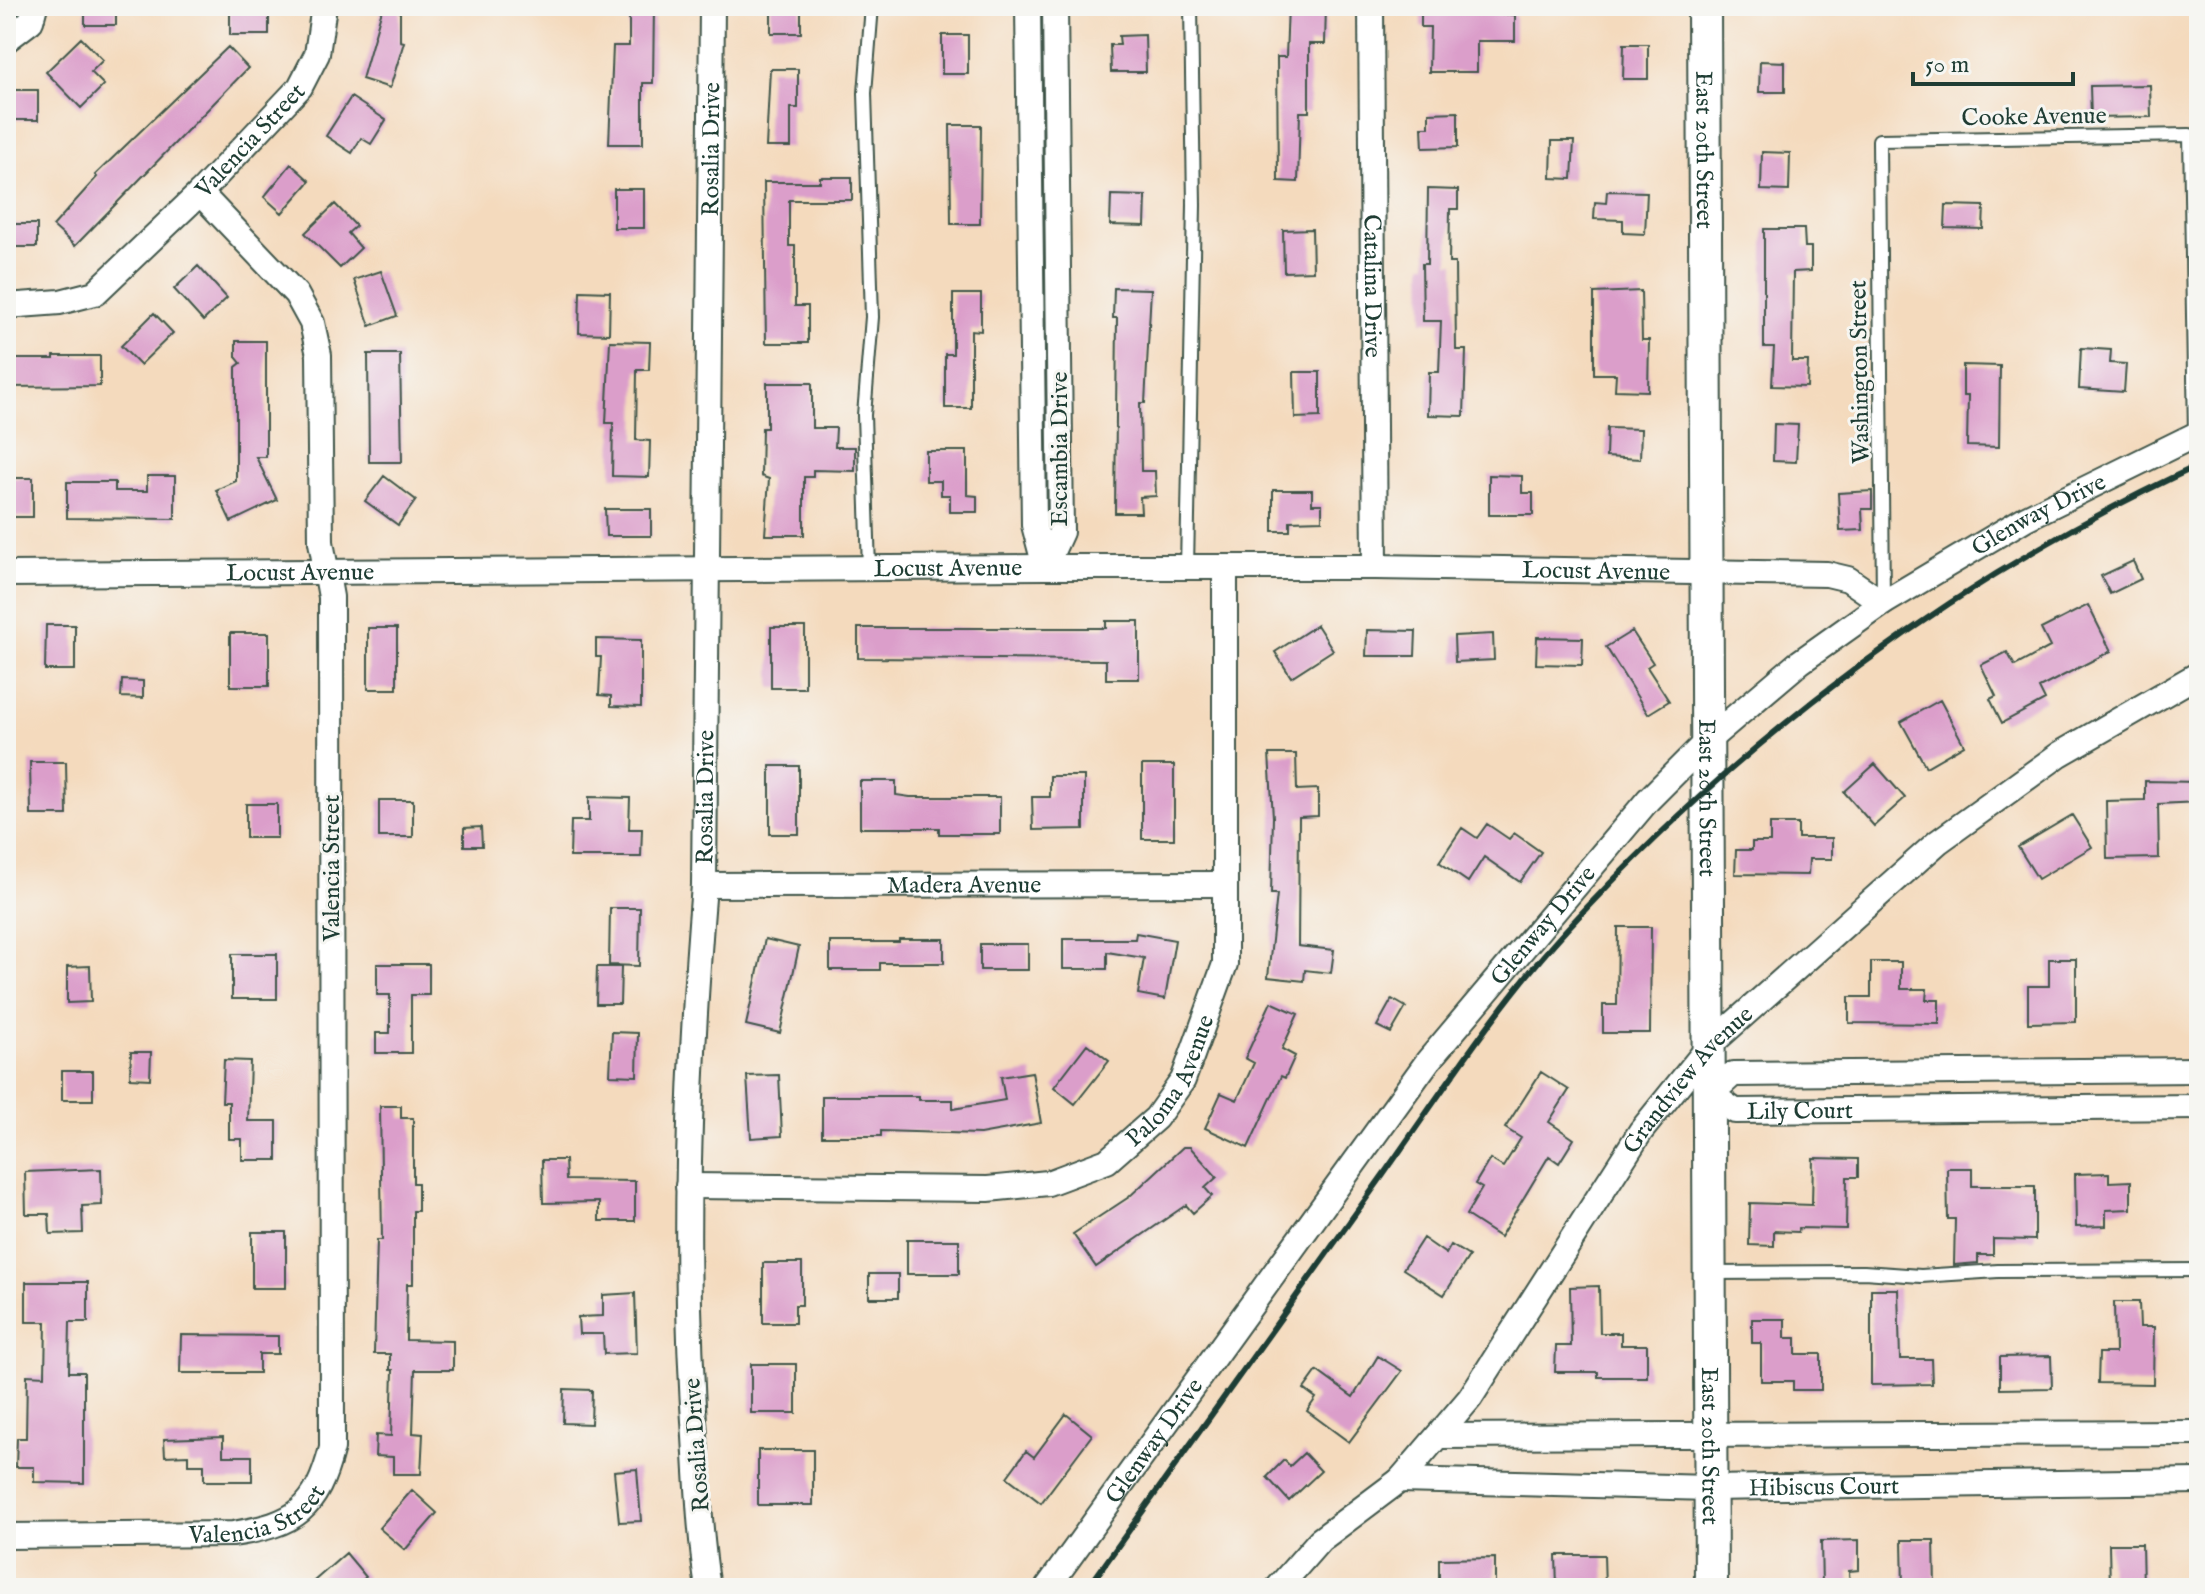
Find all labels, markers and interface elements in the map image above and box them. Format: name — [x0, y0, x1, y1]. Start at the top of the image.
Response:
scale bar — [1913, 36, 2073, 86]
text: 50 m — [1925, 50, 1969, 81]
street label: East 20th Street — [1687, 71, 1719, 229]
street label: Valencia Street — [189, 77, 313, 206]
street label: Rosalia Drive — [696, 82, 728, 217]
street label: Cooke Avenue — [1961, 101, 2107, 134]
street label: Catalina Drive — [1355, 214, 1388, 358]
street label: Washington Street — [1843, 280, 1878, 464]
street label: Escambia Drive — [1045, 372, 1076, 526]
street label: Glenway Drive — [1966, 467, 2111, 564]
street label: Locust Avenue — [874, 553, 1022, 585]
street label: Locust Avenue — [1522, 555, 1670, 589]
street label: Locust Avenue — [226, 558, 374, 590]
street label: East 20th Street — [1690, 719, 1722, 877]
street label: Rosalia Drive — [690, 730, 722, 865]
street label: Valencia Street — [317, 795, 348, 942]
street label: Glenway Drive — [1484, 860, 1603, 993]
street label: Madera Avenue — [887, 870, 1041, 902]
street label: Grandview Avenue — [1616, 1000, 1760, 1160]
street label: Paloma Avenue — [1120, 1011, 1222, 1155]
street label: Lily Court — [1747, 1096, 1853, 1128]
street label: East 20th Street — [1693, 1367, 1725, 1525]
street label: Glenway Drive — [1099, 1372, 1211, 1510]
street label: Rosalia Drive — [677, 1377, 718, 1513]
street label: Hibiscus Court — [1748, 1471, 1899, 1504]
street label: Valencia Street — [187, 1480, 333, 1551]

